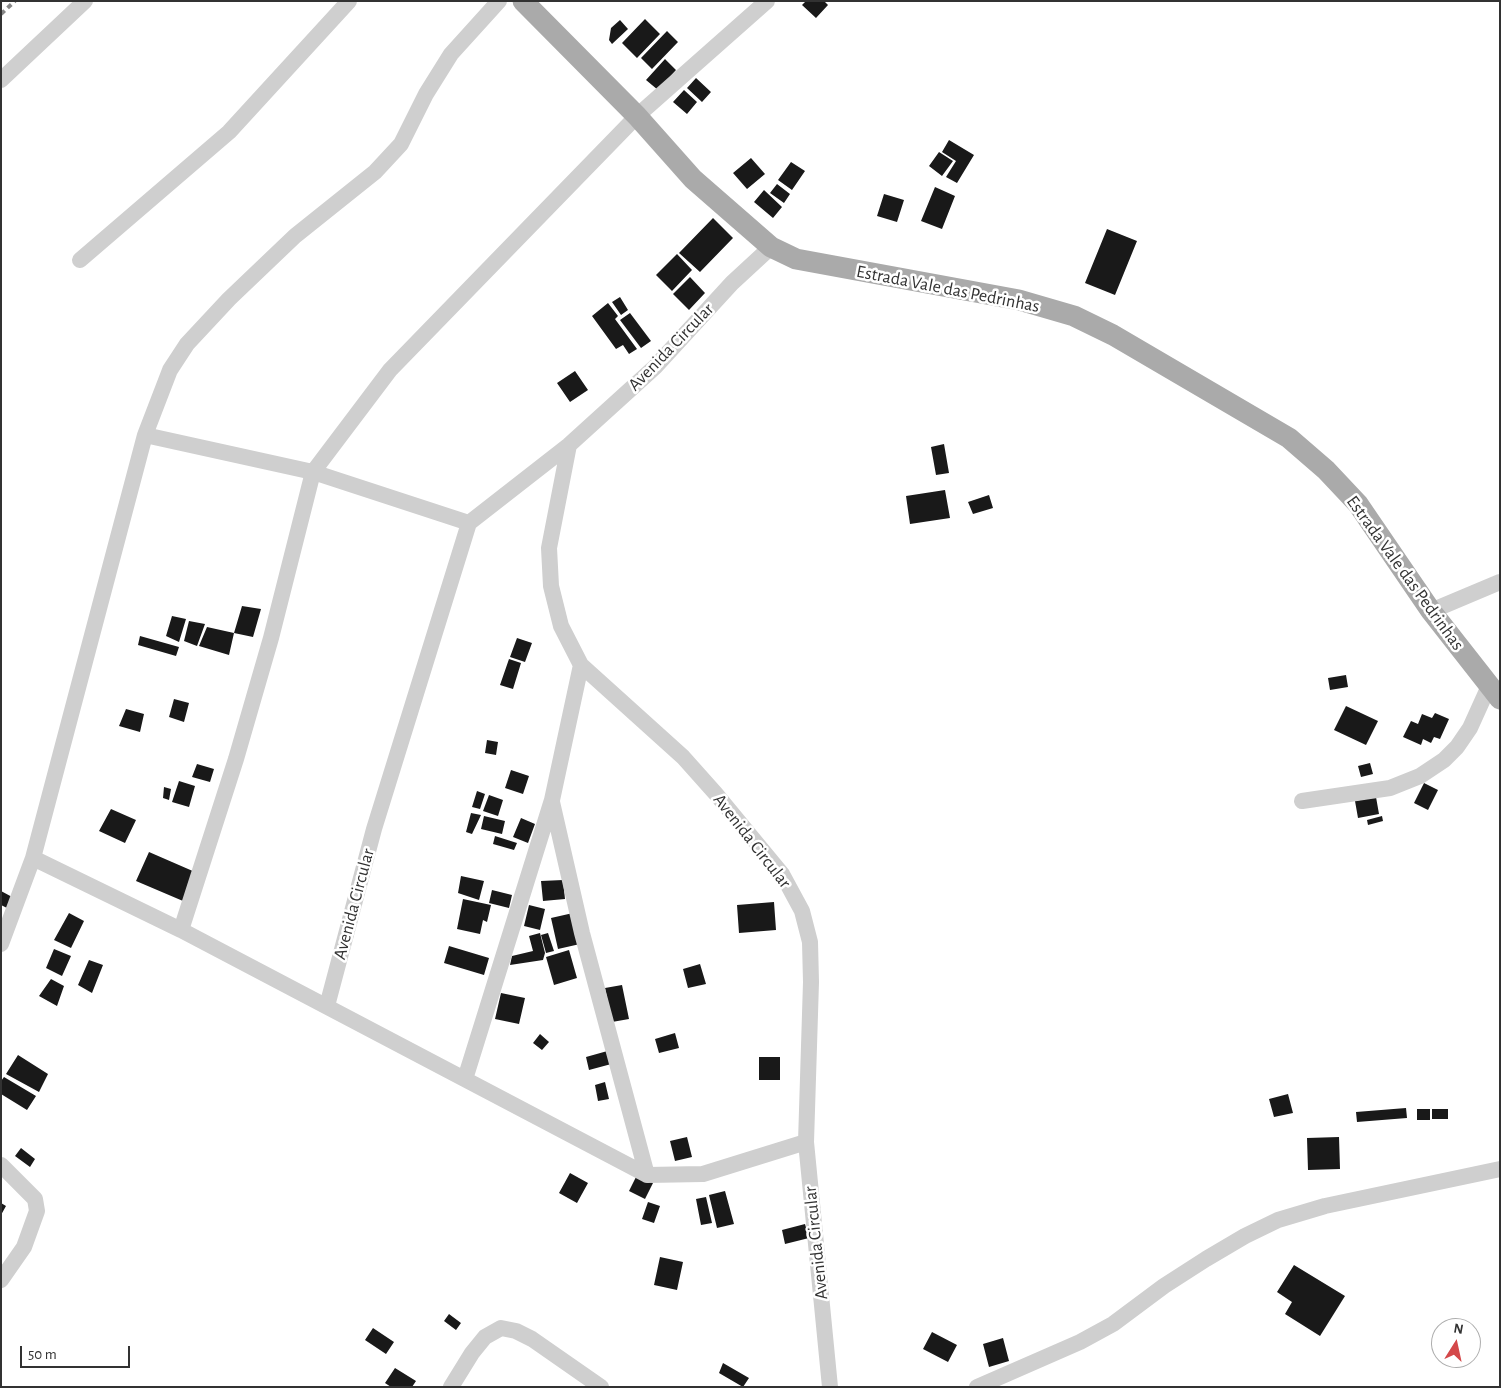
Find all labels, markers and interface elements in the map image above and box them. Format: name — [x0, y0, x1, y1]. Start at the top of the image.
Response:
street label: Estrada Vale das Pedrinhas — [855, 261, 1041, 317]
street label: Avenida Circular — [624, 298, 718, 396]
street label: Estrada Vale das Pedrinhas — [1342, 491, 1468, 655]
street label: Avenida Circular — [708, 789, 796, 893]
street label: Avenida Circular — [329, 846, 379, 962]
street label: Avenida Circular — [799, 1185, 833, 1301]
north arrow — [1431, 1318, 1481, 1368]
text: N — [1452, 1321, 1464, 1337]
scale bar — [22, 1336, 132, 1368]
text: 50 m — [28, 1347, 57, 1362]

